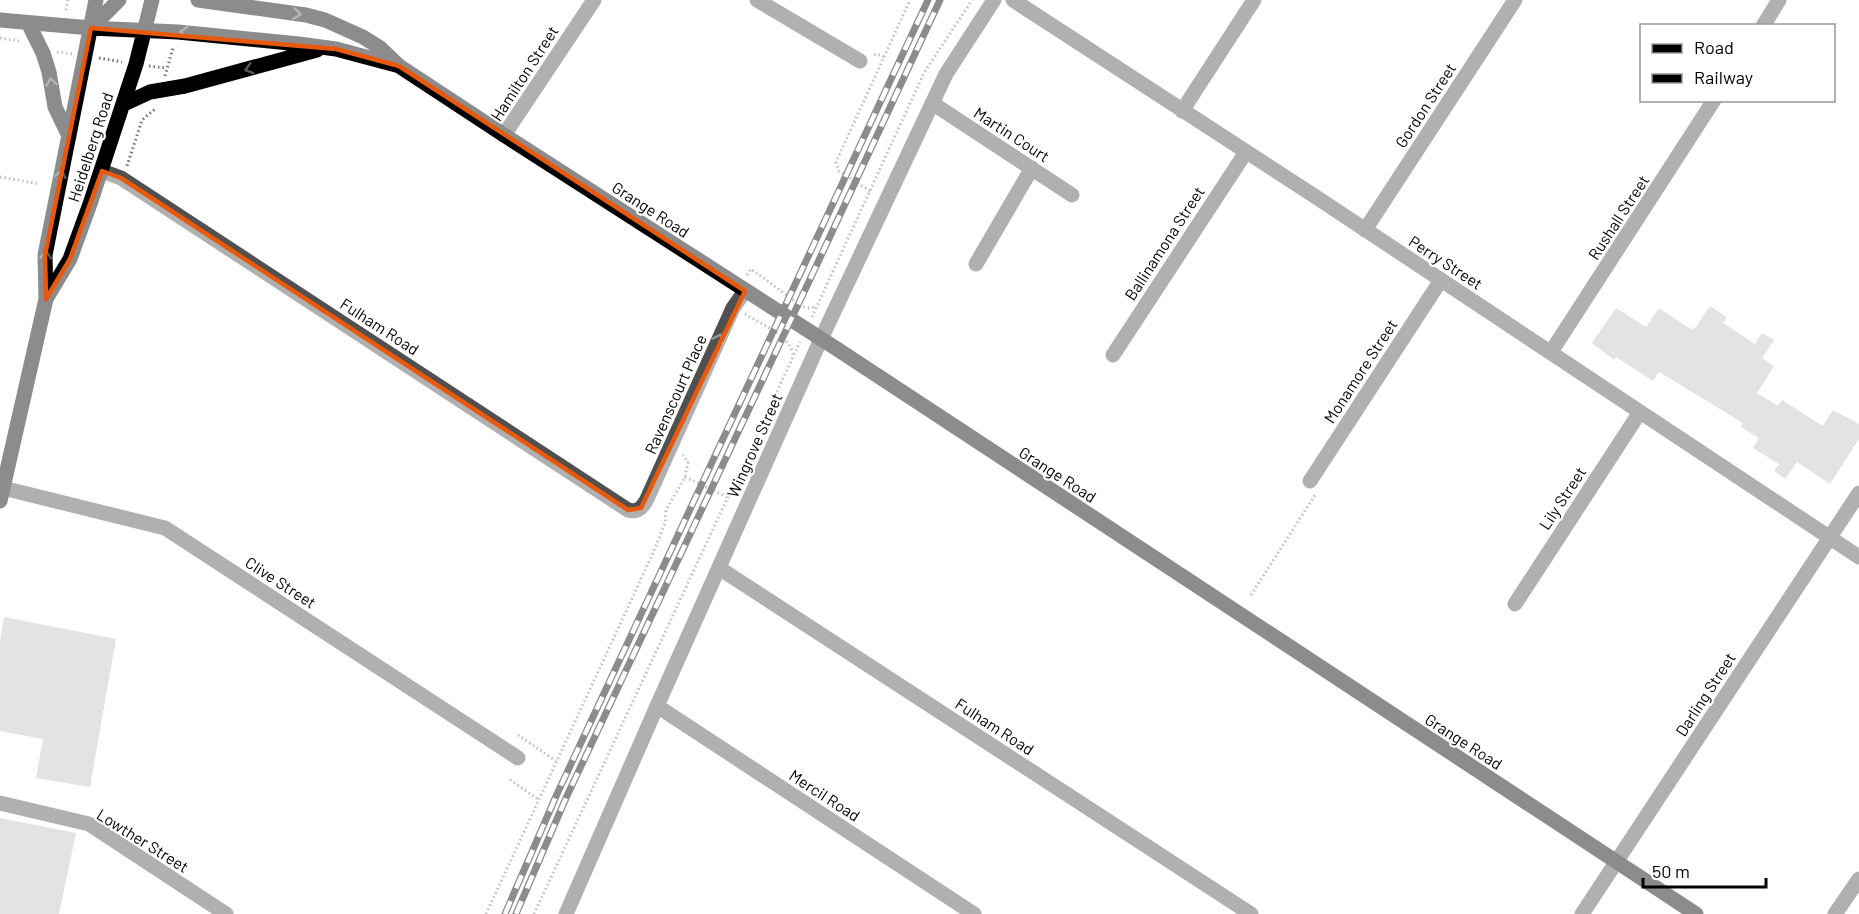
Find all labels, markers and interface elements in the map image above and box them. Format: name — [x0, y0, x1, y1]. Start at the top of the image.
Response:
one-way arrow — [293, 7, 302, 19]
street label: Hamilton Street — [486, 22, 562, 124]
legend — [1640, 24, 1835, 102]
one-way arrow — [179, 26, 188, 39]
text: Road — [1694, 36, 1734, 58]
street label: Gordon Street — [1391, 59, 1459, 151]
one-way arrow — [244, 61, 254, 74]
text: Railway — [1694, 66, 1753, 88]
one-way arrow — [45, 77, 57, 86]
street label: Heidelberg Road — [63, 90, 117, 204]
street label: Martin Court — [971, 103, 1053, 165]
one-way arrow — [54, 169, 67, 179]
street label: Rushall Street — [1584, 171, 1652, 263]
street label: Grange Road — [609, 177, 693, 241]
street label: Ballinamona Street — [1120, 183, 1208, 303]
street label: Perry Street — [1406, 231, 1486, 293]
one-way arrow — [39, 250, 52, 260]
street label: Fulham Road — [337, 294, 423, 358]
street label: Monamore Street — [1319, 316, 1401, 426]
street label: Ravenscourt Place — [640, 331, 710, 457]
one-way arrow — [712, 333, 724, 344]
street label: Wingrove Street — [723, 390, 785, 500]
street label: Grange Road — [1016, 442, 1100, 506]
street label: Lily Street — [1535, 463, 1589, 533]
street label: Clive Street — [242, 552, 320, 612]
street label: Darling Street — [1671, 649, 1739, 739]
street label: Fulham Road — [952, 694, 1038, 758]
street label: Grange Road — [1422, 709, 1506, 773]
street label: Mercil Road — [786, 765, 864, 825]
street label: Lowther Street — [94, 804, 192, 876]
scale bar — [1643, 851, 1766, 889]
text: 50 m — [1652, 860, 1690, 882]

